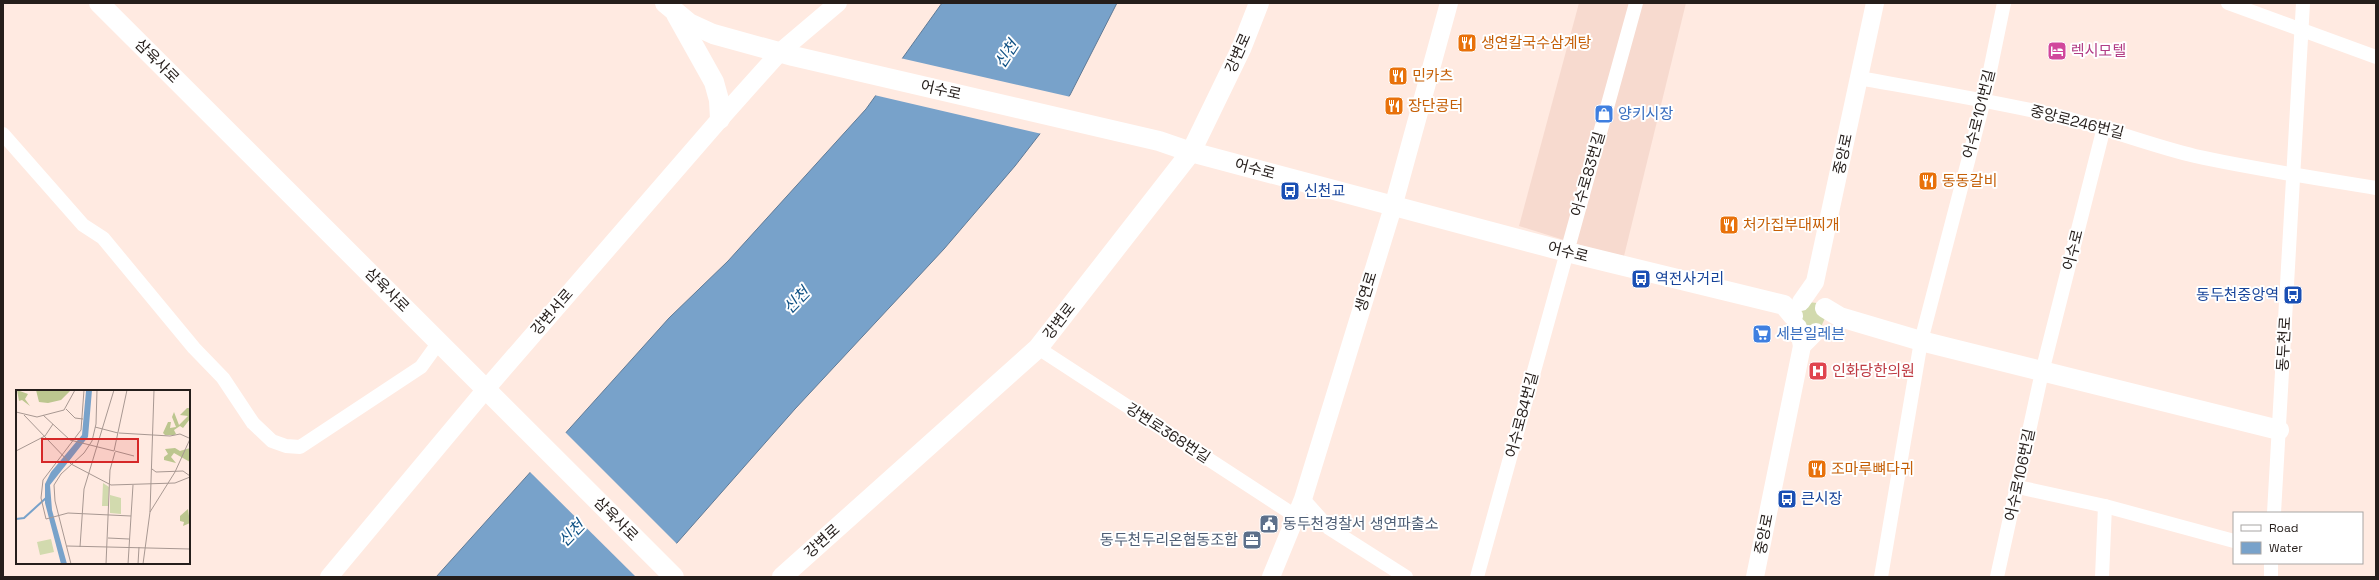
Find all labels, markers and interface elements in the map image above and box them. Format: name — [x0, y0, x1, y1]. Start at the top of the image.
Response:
street label: 강변로 — [1220, 30, 1255, 76]
restaurant icon: 생연칼국수삼계탕 — [1456, 32, 1478, 54]
place label: 생연칼국수삼계탕 — [1481, 33, 1592, 52]
street label: 삼육사로 — [131, 34, 184, 87]
water label: 신천 — [990, 34, 1024, 72]
hotel icon: 렉시모텔 — [2046, 40, 2068, 62]
place label: 렉시모텔 — [2071, 41, 2126, 60]
restaurant icon: 민카츠 — [1387, 65, 1409, 87]
place label: 민카츠 — [1412, 66, 1454, 85]
street label: 어수로101번길 — [1958, 67, 1999, 160]
street label: 어수로 — [919, 76, 963, 103]
restaurant icon: 장단콩터 — [1383, 95, 1405, 117]
place label: 장단콩터 — [1408, 96, 1463, 115]
street label: 중앙로246번길 — [2028, 101, 2126, 142]
shop icon: 양키시장 — [1593, 103, 1615, 125]
place label: 양키시장 — [1618, 104, 1673, 123]
street label: 어수로83번길 — [1566, 129, 1609, 218]
street label: 중앙로 — [1829, 132, 1856, 176]
street label: 어수로 — [1233, 154, 1278, 183]
restaurant icon: 동동갈비 — [1917, 170, 1939, 192]
place label: 동동갈비 — [1942, 171, 1997, 190]
bus stop icon: 신천교 — [1279, 180, 1301, 202]
place label: 신천교 — [1304, 181, 1345, 200]
restaurant icon: 처가집부대찌개 — [1718, 214, 1740, 236]
place label: 처가집부대찌개 — [1743, 215, 1840, 234]
street label: 어수로 — [2058, 227, 2087, 272]
street label: 어수로 — [1546, 237, 1591, 266]
street label: 삼육사로 — [361, 263, 414, 316]
bus stop icon: 역전사거리 — [1630, 268, 1652, 290]
street label: 생연로 — [1350, 269, 1381, 314]
place label: 역전사거리 — [1655, 269, 1724, 288]
water label: 신천 — [779, 281, 816, 318]
bus stop icon: 동두천중앙역 — [2282, 284, 2304, 306]
street label: 강변서로 — [526, 285, 577, 339]
place label: 동두천중앙역 — [2196, 285, 2279, 304]
street label: 강변로 — [1038, 299, 1079, 343]
street label: 동두천로 — [2273, 316, 2294, 372]
supermarket icon: 세븐일레븐 — [1751, 323, 1773, 345]
place label: 세븐일레븐 — [1776, 324, 1845, 343]
hospital icon: 인화당한의원 — [1807, 360, 1829, 382]
place label: 인화당한의원 — [1832, 361, 1915, 380]
street label: 어수로84번길 — [1501, 370, 1542, 460]
inset map — [16, 390, 190, 564]
street label: 강변로368번길 — [1123, 398, 1214, 467]
street label: 어수로106번길 — [2000, 427, 2039, 523]
restaurant icon: 조마루뼈다귀 — [1806, 458, 1828, 480]
place label: 조마루뼈다귀 — [1831, 459, 1914, 478]
bus stop icon: 큰시장 — [1776, 488, 1798, 510]
place label: 큰시장 — [1801, 489, 1843, 508]
street label: 삼육사로 — [590, 492, 643, 545]
street label: 중앙로 — [1750, 512, 1777, 556]
legend — [2233, 512, 2363, 564]
public building icon: 동두천경찰서 생연파출소 — [1258, 513, 1280, 535]
water label: 신천 — [554, 514, 591, 551]
place label: 동두천경찰서 생연파출소 — [1283, 514, 1439, 533]
street label: 강변로 — [800, 520, 843, 562]
text: Road — [2269, 520, 2298, 536]
office icon: 동두천두리온협동조합 — [1241, 529, 1263, 551]
place label: 동두천두리온협동조합 — [1100, 530, 1238, 549]
text: Water — [2269, 540, 2303, 556]

